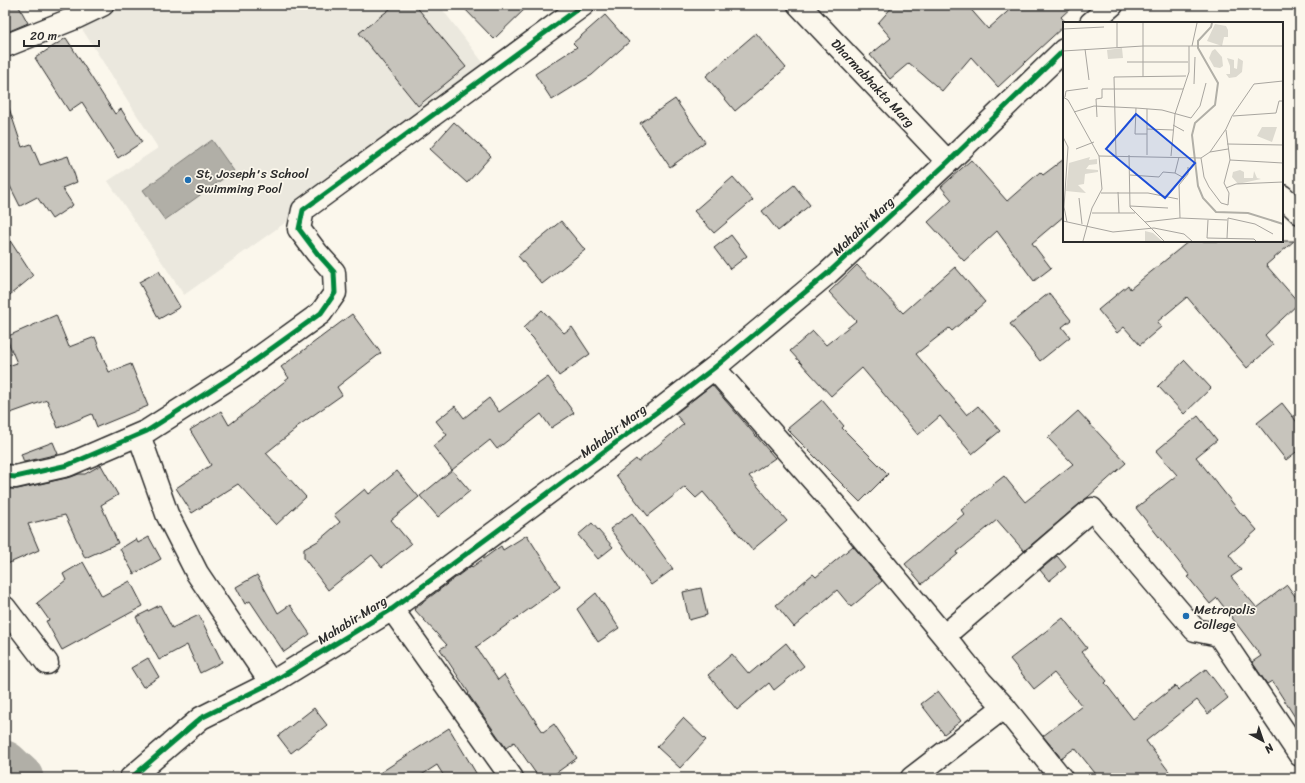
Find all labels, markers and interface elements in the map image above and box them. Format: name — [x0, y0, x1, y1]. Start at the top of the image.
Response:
scale bar — [24, 22, 99, 48]
inset map — [1063, 22, 1283, 242]
text: 20 m — [30, 25, 57, 47]
street label: Dharmabhakta Marg — [825, 33, 921, 133]
place label: St, Joseph's School Swimming Pool — [196, 162, 309, 200]
marker: St, Joseph's School Swimming Pool — [183, 175, 193, 185]
street label: Mahabir Marg — [826, 190, 900, 261]
street label: Mahabir Marg — [575, 398, 652, 464]
street label: Mahabir Marg — [313, 589, 392, 651]
place label: Metropolis College — [1194, 598, 1255, 636]
marker: Metropolis College — [1181, 611, 1191, 621]
north arrow — [1243, 721, 1283, 761]
text: N — [1260, 738, 1279, 758]

